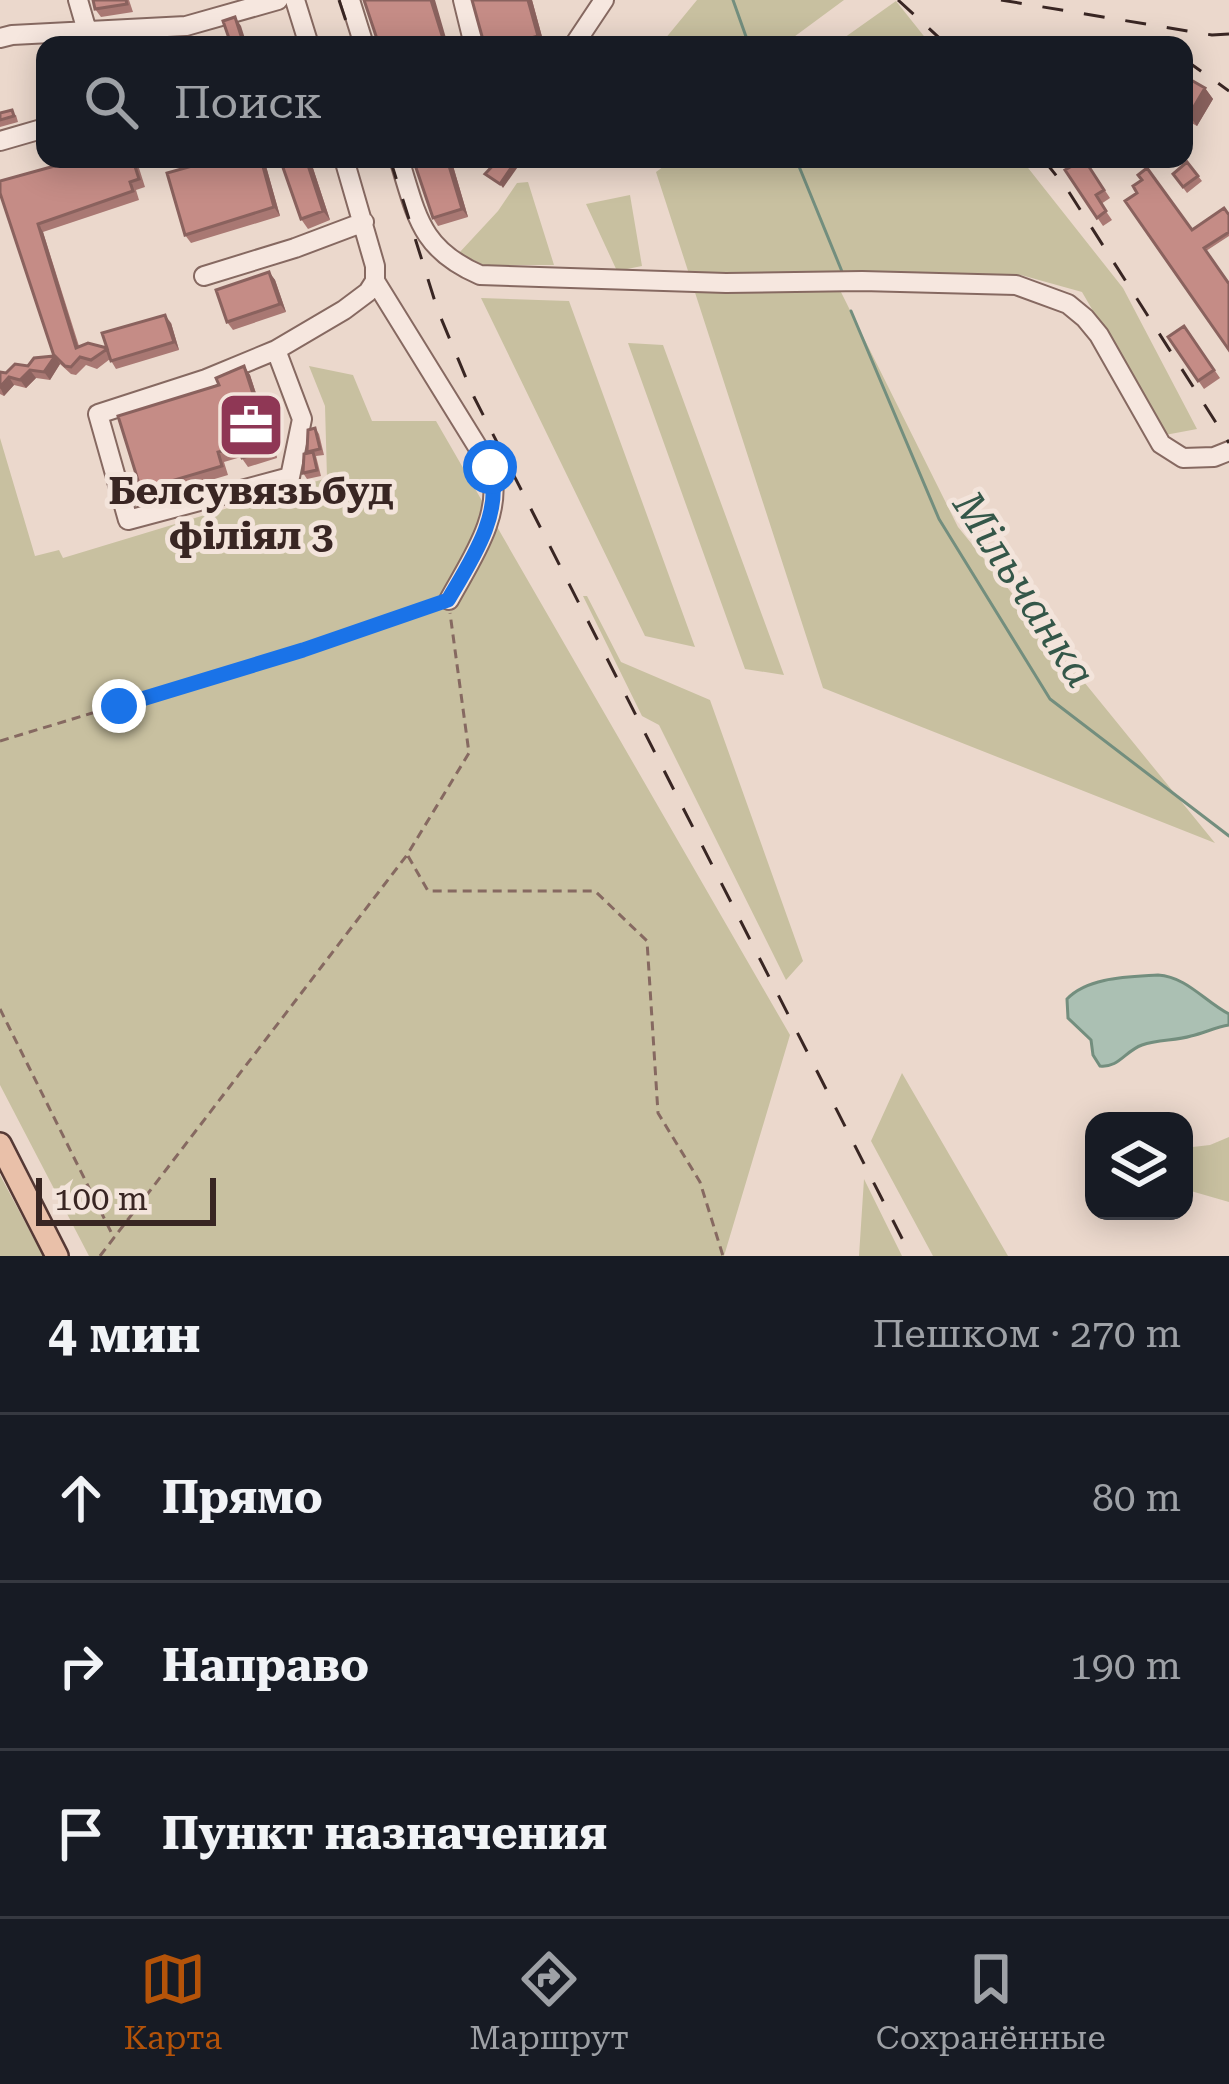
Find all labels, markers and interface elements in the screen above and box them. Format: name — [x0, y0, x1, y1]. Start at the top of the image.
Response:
search box — [36, 36, 1193, 168]
icon: search — [78, 69, 144, 135]
text: Поиск — [174, 76, 322, 129]
office icon: Белсувязьбуд філіял 3 — [216, 390, 286, 460]
route start — [463, 440, 517, 494]
place label: Белсувязьбуд філіял 3 — [108, 468, 394, 559]
water label: Мільчанка — [943, 482, 1106, 696]
route end — [92, 679, 146, 733]
map controls — [1085, 1112, 1193, 1220]
button: layers — [1085, 1112, 1193, 1220]
scale bar — [36, 1172, 216, 1225]
text: 100 m — [54, 1179, 148, 1218]
text: 4 мин — [48, 1305, 200, 1364]
text: Пешком · 270 m — [873, 1311, 1181, 1357]
icon: ahead — [48, 1465, 114, 1531]
text: Прямо — [162, 1471, 323, 1524]
text: 80 m — [1092, 1475, 1181, 1521]
icon: right — [48, 1633, 114, 1699]
text: Направо — [162, 1639, 369, 1692]
text: 190 m — [1070, 1643, 1181, 1689]
icon: arrive — [48, 1801, 114, 1867]
text: Пункт назначения — [162, 1807, 607, 1860]
tab: Карта — [123, 1946, 222, 2057]
tab: Маршрут — [469, 1946, 629, 2057]
tab: Сохранённые — [876, 1946, 1106, 2057]

